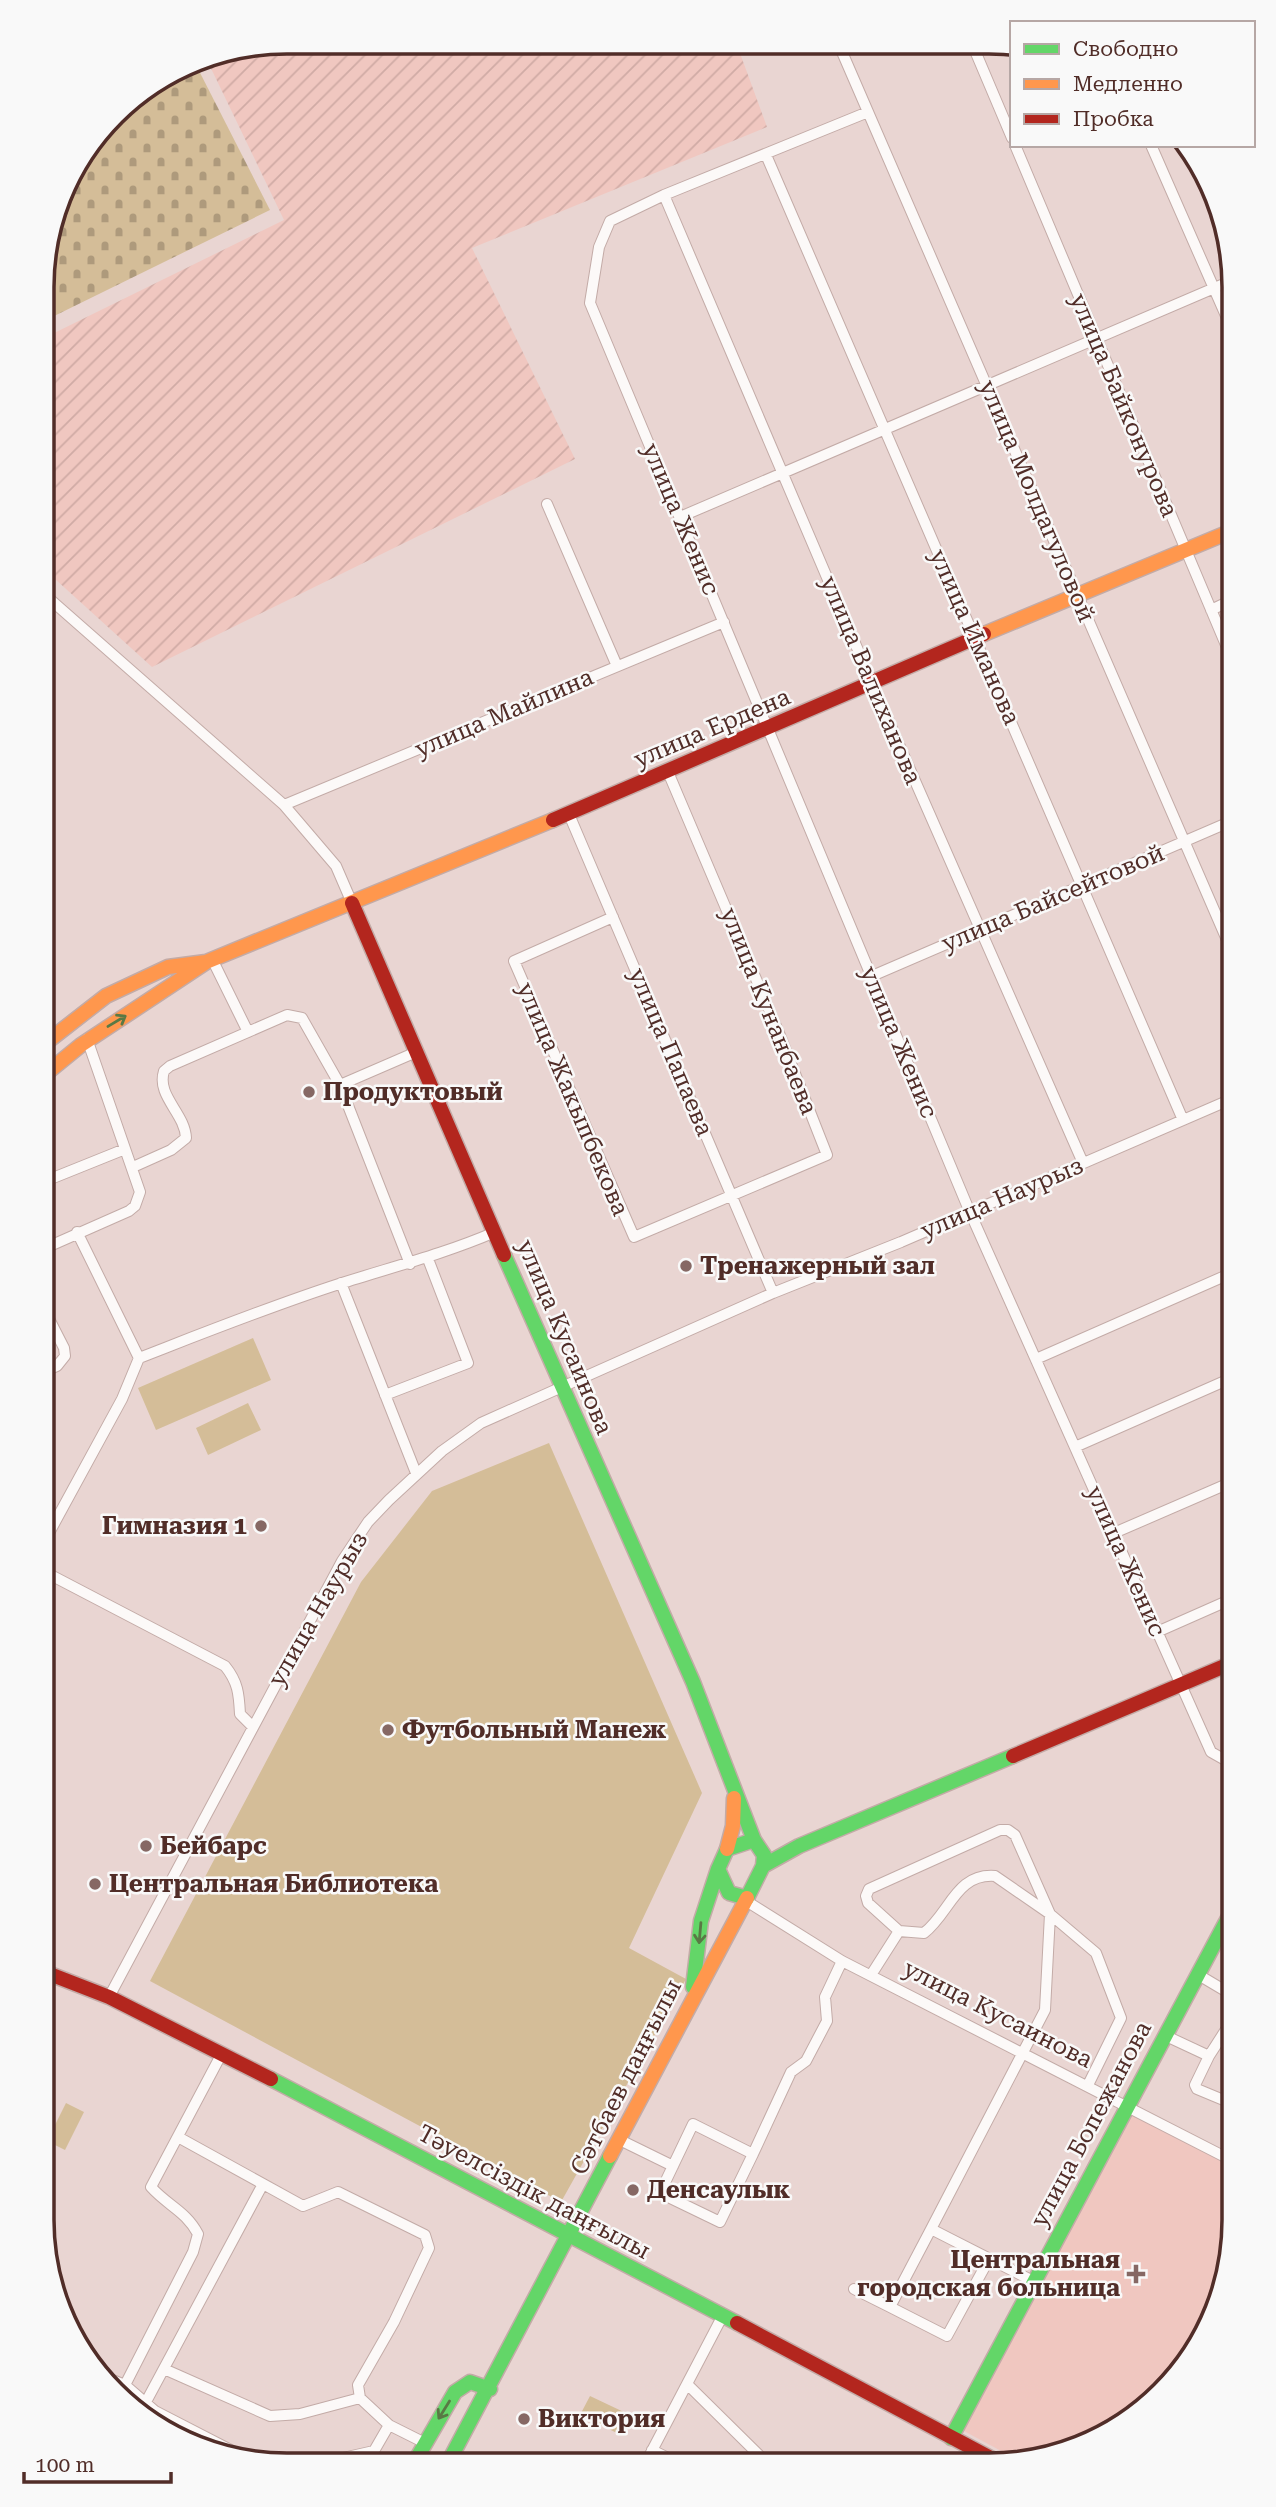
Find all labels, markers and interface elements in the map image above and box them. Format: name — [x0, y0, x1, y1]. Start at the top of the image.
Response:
legend — [1010, 21, 1255, 147]
text: Свободно — [1073, 37, 1179, 61]
text: Медленно — [1073, 72, 1183, 96]
text: Пробка — [1073, 107, 1154, 131]
street label: улица Байконурова — [1064, 289, 1184, 521]
street label: улица Молдагуловой — [973, 376, 1101, 626]
street label: улица Женис — [636, 439, 726, 599]
street label: улица Иманова — [924, 545, 1026, 729]
street label: улица Валиханова — [814, 572, 928, 788]
street label: улица Майлина — [411, 663, 597, 763]
street label: улица Ердена — [630, 682, 794, 774]
street label: улица Байсейтовой — [937, 838, 1169, 958]
street label: улица Кунанбаева — [715, 903, 823, 1119]
street label: улица Женис — [854, 962, 944, 1122]
street label: улица Папаева — [623, 964, 719, 1140]
street label: улица Жакыпбекова — [511, 978, 635, 1220]
one-way arrow — [107, 1014, 127, 1028]
place label: Продуктовый — [323, 1078, 503, 1106]
marker: Продуктовый — [301, 1084, 317, 1100]
street label: улица Наурыз — [917, 1151, 1087, 1245]
street label: улица Кусаинова — [511, 1235, 619, 1439]
place label: Тренажерный зал — [700, 1252, 935, 1280]
marker: Тренажерный зал — [678, 1258, 694, 1274]
street label: улица Женис — [1080, 1481, 1172, 1641]
place label: Гимназия 1 — [102, 1512, 247, 1540]
marker: Гимназия 1 — [253, 1518, 269, 1534]
street label: улица Наурыз — [262, 1527, 374, 1691]
place label: Футбольный Манеж — [402, 1716, 667, 1744]
marker: Футбольный Манеж — [380, 1722, 396, 1738]
place label: Бейбарс — [160, 1832, 267, 1860]
marker: Бейбарс — [138, 1838, 154, 1854]
place label: Центральная Библиотека — [109, 1870, 438, 1898]
marker: Центральная Библиотека — [87, 1876, 103, 1892]
one-way arrow — [693, 1921, 706, 1944]
street label: улица Кусаинова — [899, 1954, 1097, 2074]
street label: Сәтбаев даңғылы — [565, 1975, 687, 2179]
street label: улица Бопежанова — [1025, 2016, 1157, 2232]
street label: Тәуелсіздік даңғылы — [413, 2119, 655, 2265]
place label: Денсаулык — [647, 2176, 791, 2204]
marker: Денсаулык — [625, 2182, 641, 2198]
place label: Центральная городская больница — [857, 2246, 1120, 2302]
marker: Центральная городская больница — [1126, 2264, 1146, 2284]
one-way arrow — [436, 2400, 450, 2420]
place label: Виктория — [538, 2405, 665, 2433]
marker: Виктория — [516, 2411, 532, 2427]
scale bar — [24, 2440, 172, 2484]
text: 100 m — [35, 2453, 95, 2477]

